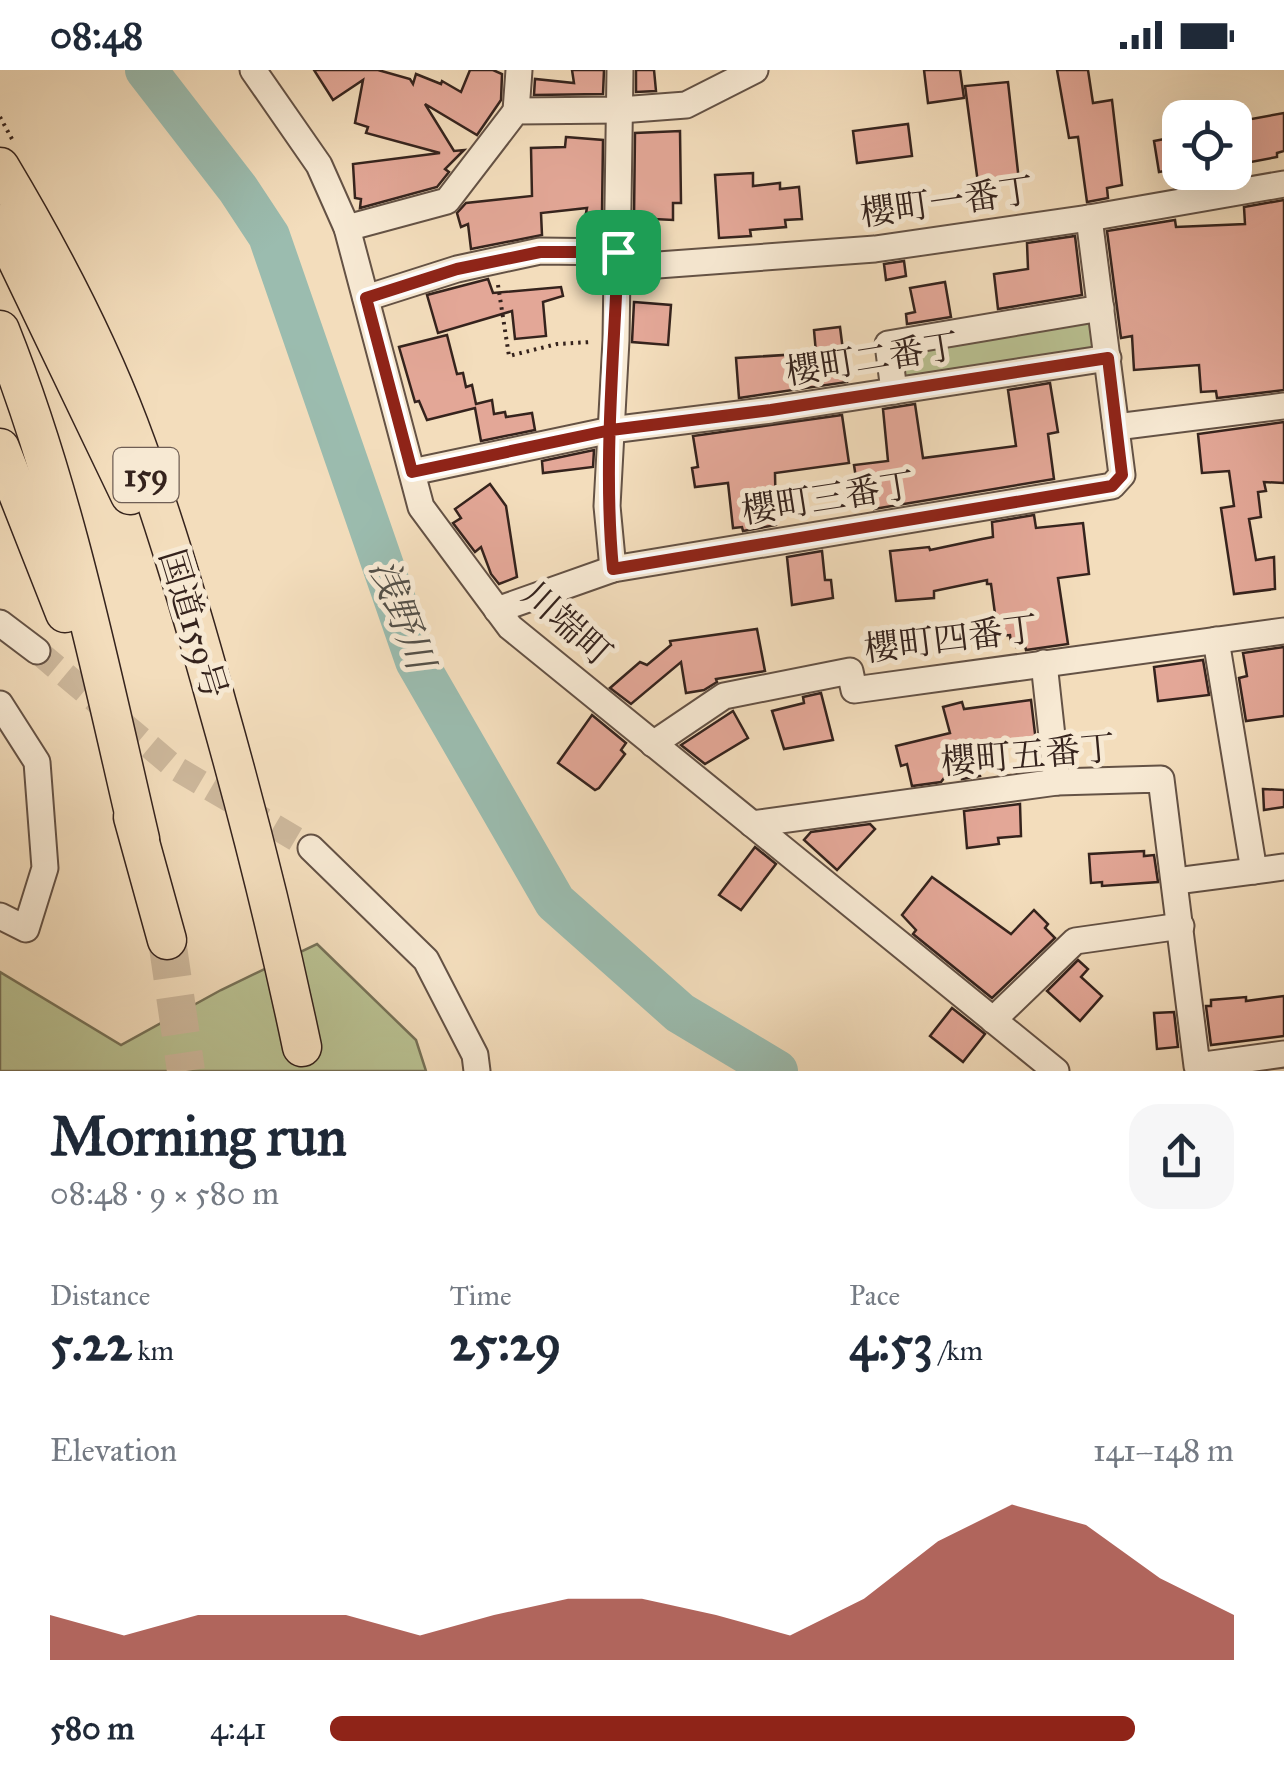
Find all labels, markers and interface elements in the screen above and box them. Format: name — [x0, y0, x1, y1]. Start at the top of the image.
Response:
text: 08:48 — [50, 12, 143, 58]
map controls — [1162, 100, 1252, 190]
button: locate — [1162, 100, 1252, 190]
street label: 櫻町一番丁 — [857, 169, 1037, 235]
pin — [576, 210, 661, 295]
icon: arrive — [591, 225, 646, 280]
street label: 櫻町二番丁 — [782, 324, 962, 394]
road number: 159 — [114, 448, 178, 502]
street label: 櫻町三番丁 — [738, 463, 918, 533]
street label: 国道159号 — [150, 544, 236, 704]
water label: 浅野川 — [360, 553, 445, 679]
street label: 川端町 — [514, 573, 620, 675]
street label: 櫻町四番丁 — [862, 607, 1040, 671]
street label: 櫻町五番丁 — [939, 726, 1117, 784]
text: Morning run — [50, 1103, 347, 1170]
button: share — [1129, 1104, 1234, 1209]
text: 08:48 · 9 × 580 m — [50, 1174, 279, 1213]
text: Distance — [50, 1278, 150, 1313]
text: Time — [450, 1278, 512, 1313]
text: Pace — [849, 1278, 900, 1313]
text: 5.22 — [50, 1313, 132, 1374]
text: 25:29 — [450, 1313, 561, 1374]
text: 4:53 — [849, 1313, 933, 1374]
text: km — [132, 1333, 174, 1368]
text: /km — [933, 1333, 983, 1368]
text: Elevation — [50, 1431, 177, 1470]
text: 141–148 m — [1093, 1431, 1234, 1470]
text: 580 m — [50, 1709, 134, 1748]
text: 4:41 — [210, 1709, 266, 1748]

